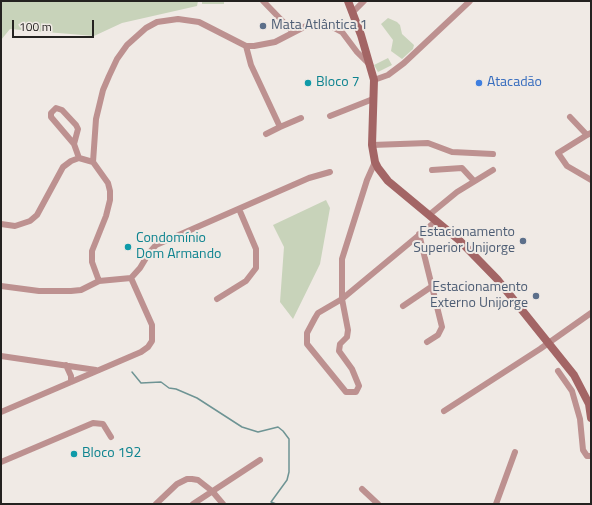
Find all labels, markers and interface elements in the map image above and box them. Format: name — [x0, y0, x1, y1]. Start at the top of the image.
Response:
scale bar — [14, 12, 96, 38]
text: 100 m — [19, 17, 52, 36]
place label: Mata Atlântica 1 — [271, 18, 368, 34]
marker: Mata Atlântica 1 — [258, 21, 268, 31]
place label: Bloco 7 — [316, 75, 360, 91]
place label: Atacadão — [487, 75, 542, 91]
marker: Bloco 7 — [303, 78, 313, 88]
marker: Atacadão — [474, 78, 484, 88]
place label: Estacionamento Superior Unijorge — [413, 225, 515, 258]
place label: Condomínio Dom Armando — [136, 231, 221, 264]
marker: Estacionamento Superior Unijorge — [518, 236, 528, 246]
marker: Condomínio Dom Armando — [123, 242, 133, 252]
place label: Estacionamento Externo Unijorge — [430, 280, 528, 312]
marker: Estacionamento Externo Unijorge — [531, 291, 541, 301]
place label: Bloco 192 — [82, 446, 141, 462]
marker: Bloco 192 — [69, 449, 79, 459]

